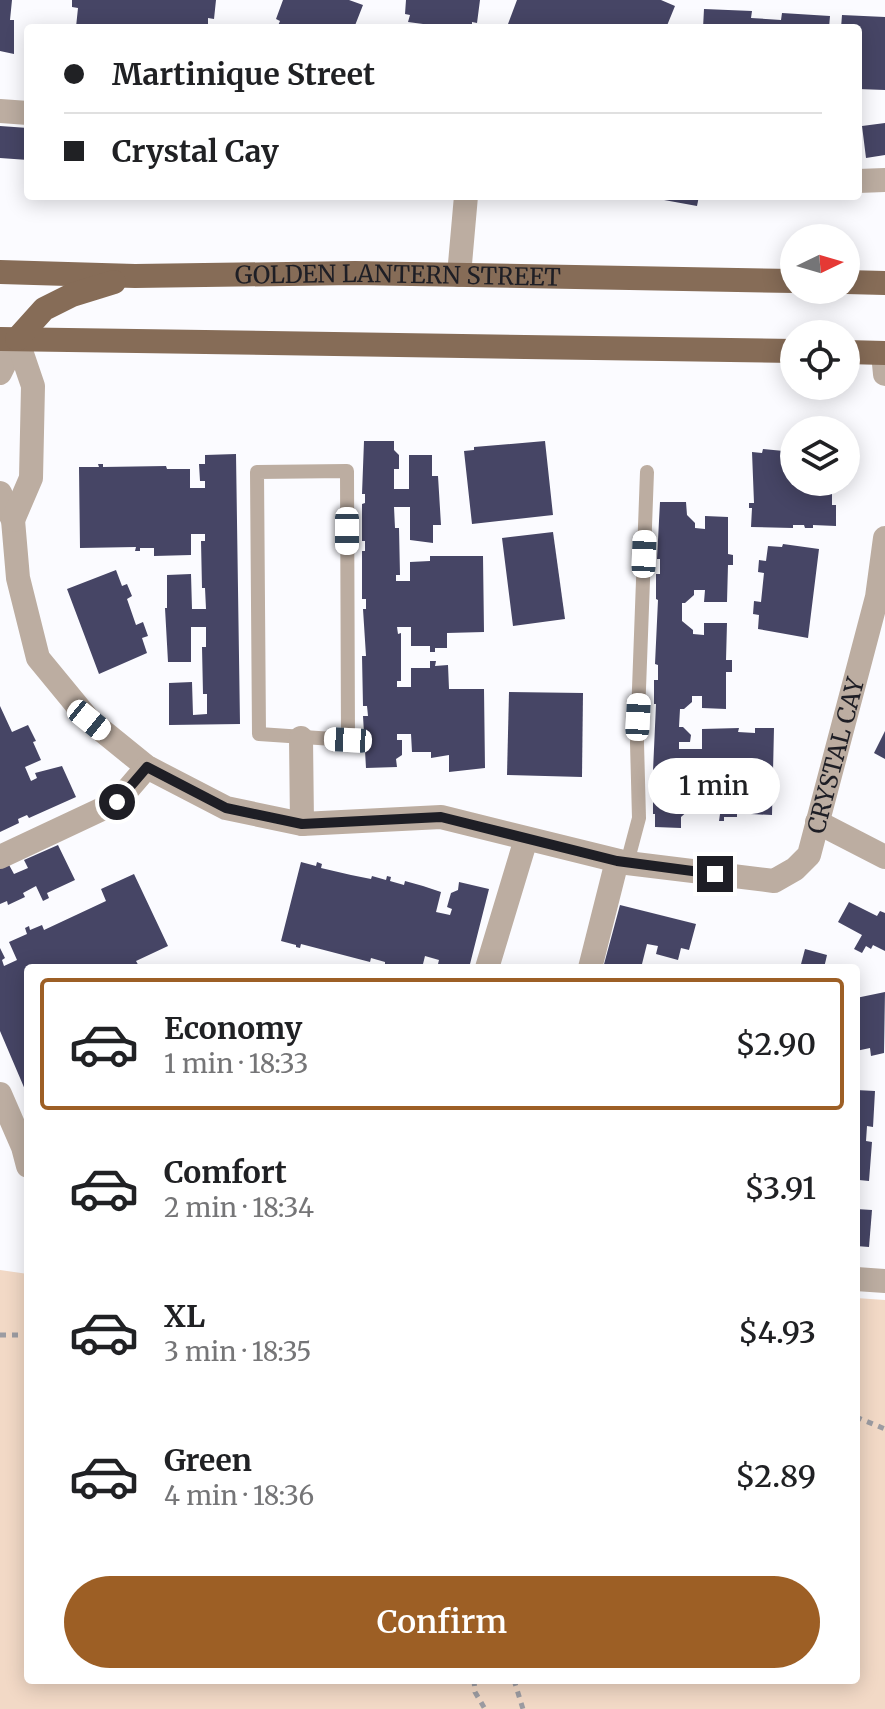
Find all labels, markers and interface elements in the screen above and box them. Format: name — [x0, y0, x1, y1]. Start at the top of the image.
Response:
text: Martinique Street — [112, 55, 375, 93]
text: Crystal Cay — [112, 132, 279, 170]
north arrow — [780, 224, 860, 304]
map controls — [780, 224, 860, 496]
street label: GOLDEN LANTERN STREET — [235, 257, 561, 292]
button: locate — [780, 320, 860, 400]
button: layers — [780, 416, 860, 496]
car — [335, 507, 359, 555]
car — [631, 530, 657, 578]
street label: CRYSTAL CAY — [800, 674, 871, 837]
car — [625, 692, 651, 742]
car — [63, 696, 115, 744]
car — [323, 727, 373, 753]
callout: 1 min — [649, 758, 781, 814]
text: 1 min — [679, 769, 749, 802]
route start — [99, 784, 135, 820]
route end — [697, 856, 733, 892]
icon: car — [68, 1008, 140, 1080]
text: Economy — [164, 1009, 302, 1047]
text: $2.90 — [736, 1025, 816, 1063]
text: 1 min · 18:33 — [164, 1047, 308, 1080]
icon: car — [68, 1152, 140, 1224]
text: Comfort — [164, 1153, 287, 1191]
text: $3.91 — [745, 1169, 816, 1207]
text: 2 min · 18:34 — [164, 1191, 314, 1224]
icon: car — [68, 1296, 140, 1368]
text: XL — [164, 1297, 205, 1335]
text: $4.93 — [738, 1313, 816, 1351]
text: 3 min · 18:35 — [164, 1335, 312, 1368]
icon: car — [68, 1440, 140, 1512]
text: Green — [164, 1441, 252, 1479]
text: $2.89 — [735, 1457, 816, 1495]
text: 4 min · 18:36 — [164, 1479, 314, 1512]
button: Confirm — [64, 1576, 820, 1668]

